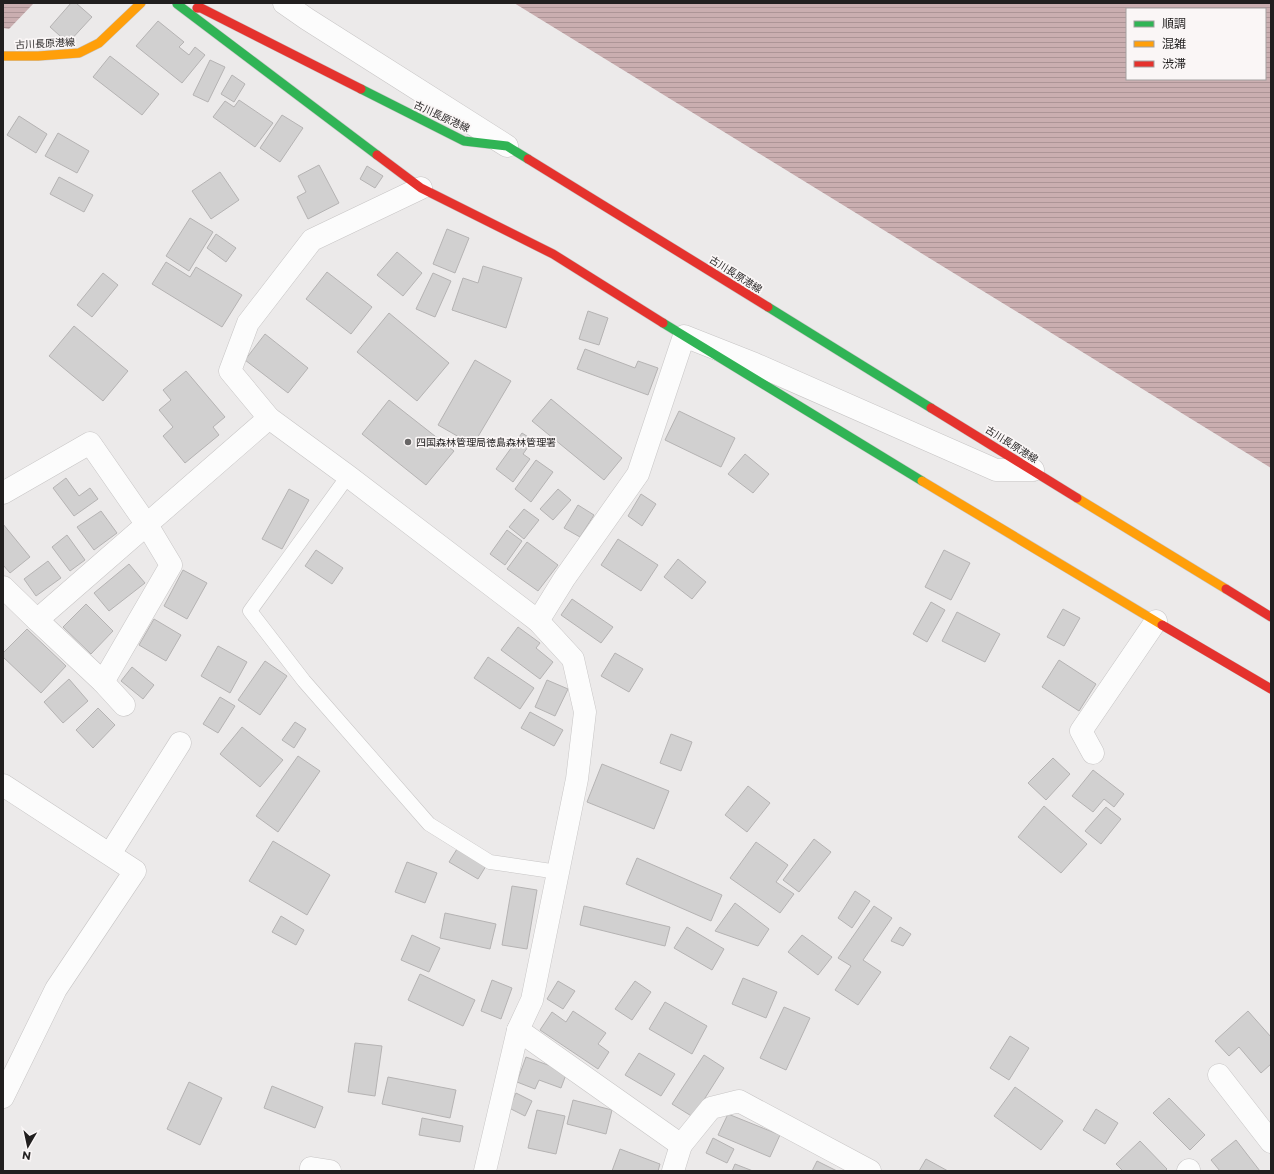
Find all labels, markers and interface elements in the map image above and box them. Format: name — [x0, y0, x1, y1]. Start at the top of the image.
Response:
legend — [1126, 8, 1266, 80]
text: 順調 — [1162, 16, 1186, 31]
street label: 古川長原港線 — [15, 35, 75, 52]
text: 混雑 — [1162, 36, 1186, 51]
text: 渋滞 — [1162, 56, 1186, 71]
street label: 古川長原港線 — [412, 98, 472, 135]
street label: 古川長原港線 — [707, 253, 765, 296]
street label: 古川長原港線 — [983, 423, 1041, 466]
place label: 四国森林管理局徳島森林管理署 — [416, 436, 556, 449]
marker: 四国森林管理局徳島森林管理署 — [403, 437, 413, 447]
north arrow — [8, 1126, 48, 1166]
text: N — [21, 1148, 32, 1163]

